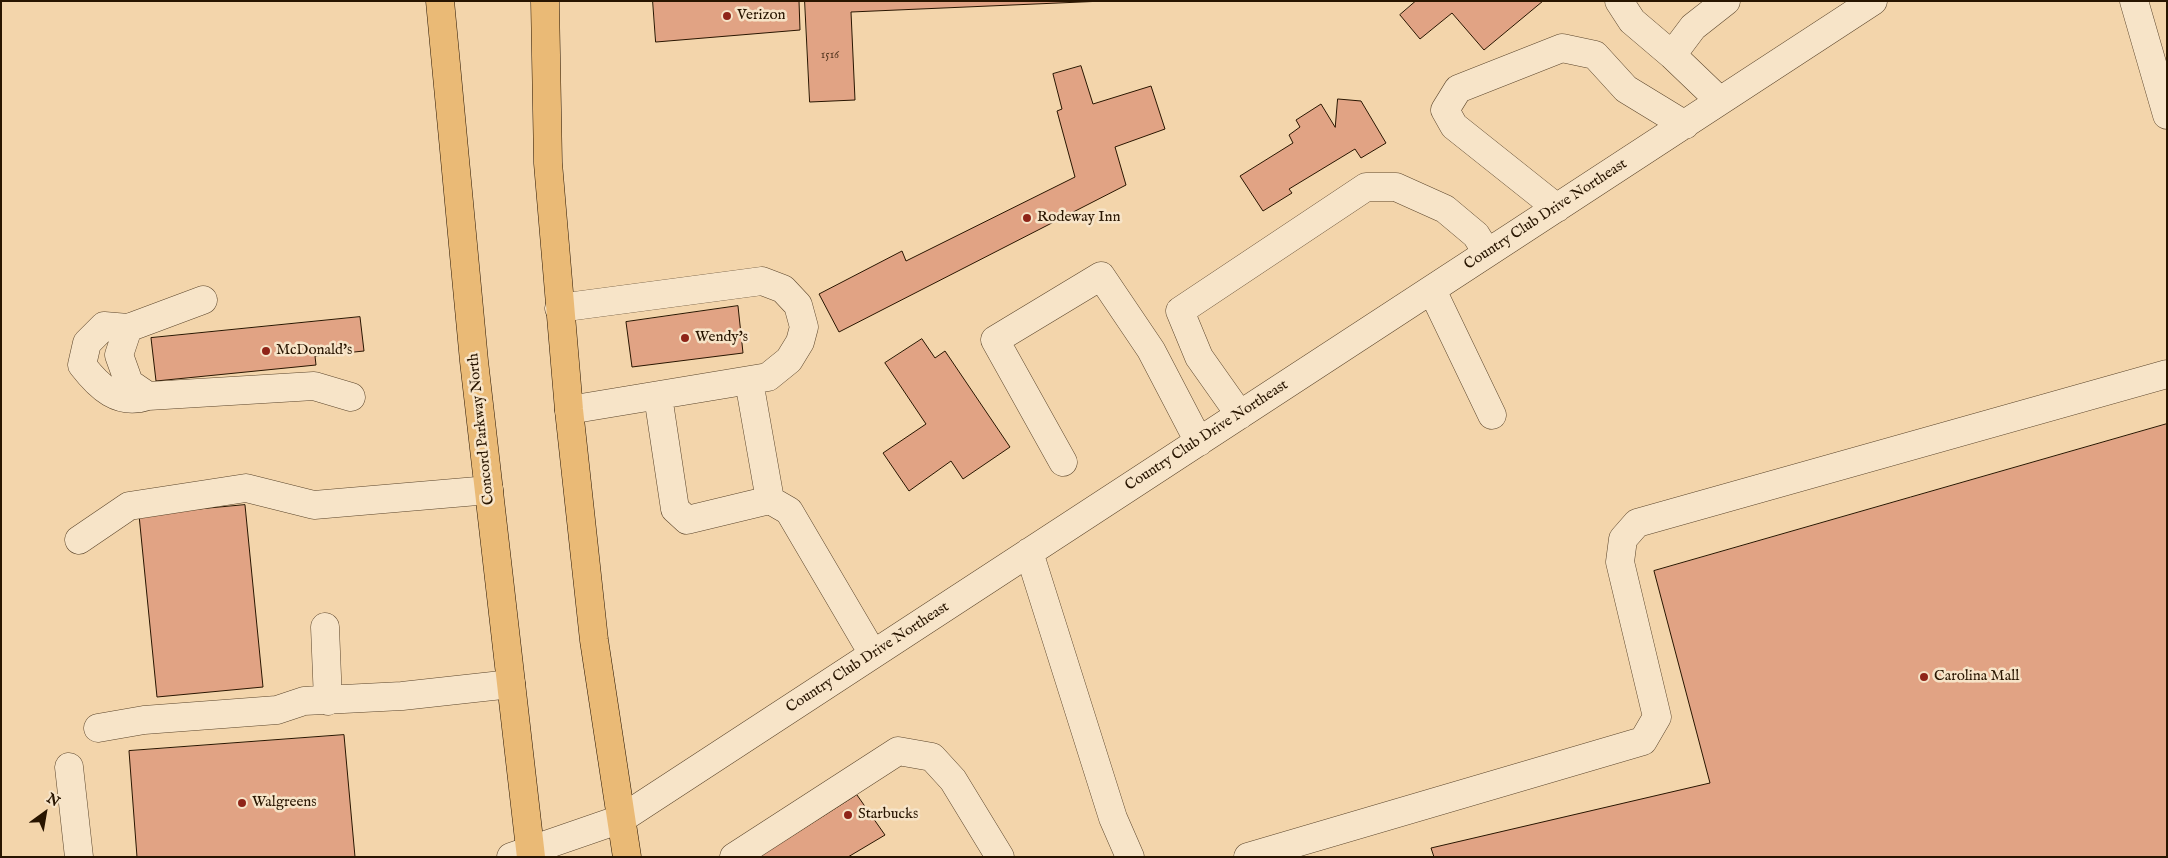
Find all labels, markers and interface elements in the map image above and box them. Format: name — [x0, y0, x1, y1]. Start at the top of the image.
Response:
place label: Verizon — [737, 7, 785, 25]
marker: Verizon — [721, 10, 733, 22]
house number: 1516 — [821, 49, 839, 63]
street label: Country Club Drive Northeast — [1461, 155, 1631, 275]
place label: Rodeway Inn — [1037, 209, 1121, 227]
marker: Rodeway Inn — [1021, 212, 1033, 224]
place label: Wendy's — [695, 329, 748, 347]
marker: Wendy's — [679, 332, 691, 344]
place label: McDonald's — [276, 342, 352, 360]
marker: McDonald's — [260, 345, 272, 357]
street label: Concord Parkway North — [465, 352, 499, 506]
street label: Country Club Drive Northeast — [1122, 376, 1292, 496]
street label: Country Club Drive Northeast — [783, 598, 953, 718]
place label: Carolina Mall — [1934, 668, 2019, 686]
marker: Carolina Mall — [1918, 671, 1930, 683]
north arrow — [20, 788, 70, 838]
text: N — [43, 789, 63, 811]
place label: Walgreens — [252, 794, 317, 812]
marker: Walgreens — [236, 797, 248, 809]
place label: Starbucks — [858, 806, 918, 824]
marker: Starbucks — [842, 809, 854, 821]

